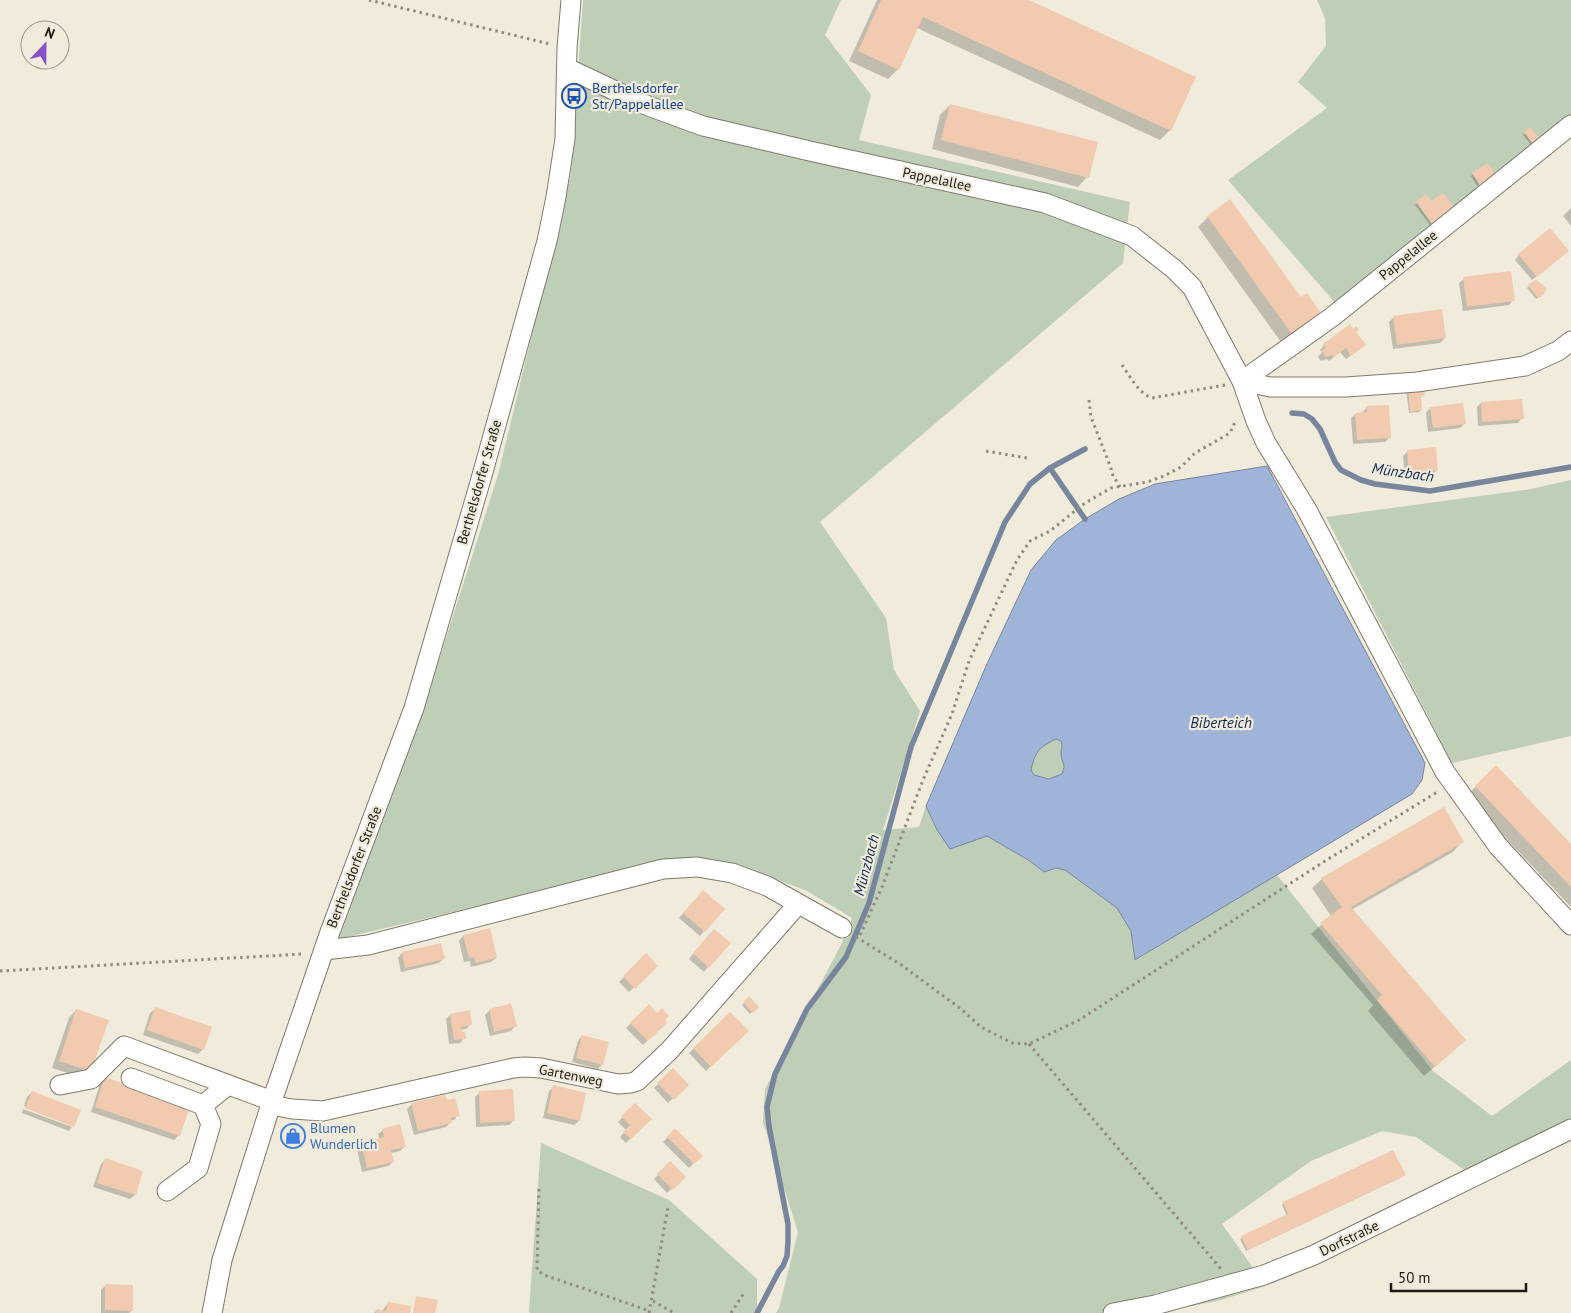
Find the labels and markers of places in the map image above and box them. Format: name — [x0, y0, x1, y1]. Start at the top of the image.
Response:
place label: Berthelsdorfer Str/Pappelallee — [592, 79, 684, 113]
bus stop icon: Berthelsdorfer Str/Pappelallee — [561, 83, 587, 109]
place label: Blumen Wunderlich — [310, 1119, 377, 1153]
shop icon: Blumen Wunderlich — [280, 1123, 306, 1149]

